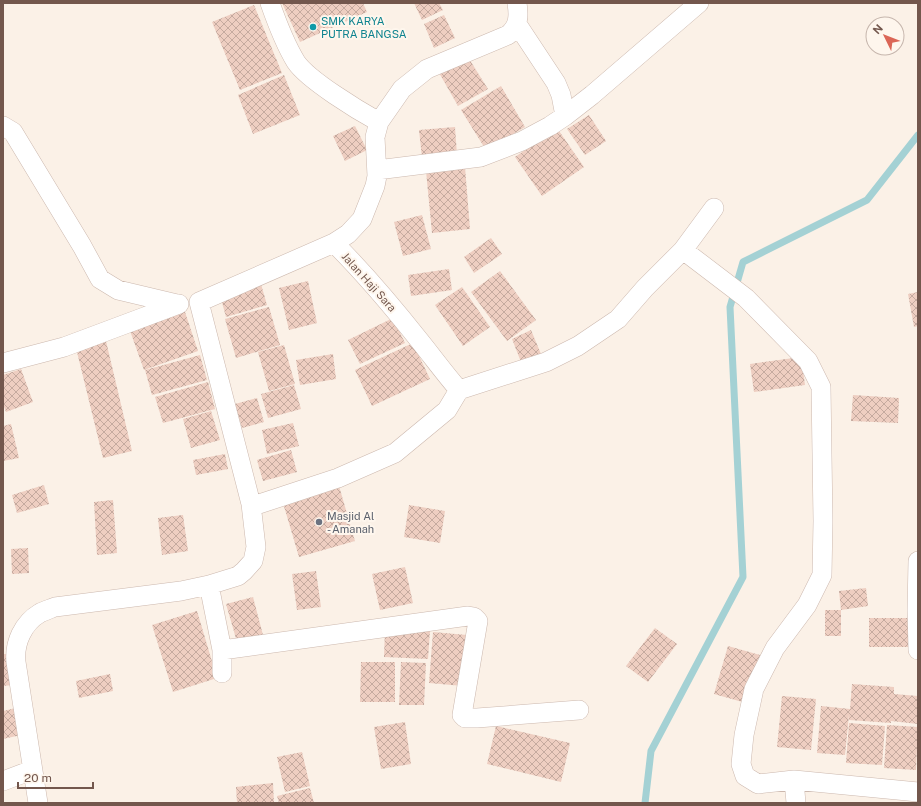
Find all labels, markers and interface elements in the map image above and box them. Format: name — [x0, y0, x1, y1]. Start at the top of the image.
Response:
place label: SMK KARYA PUTRA BANGSA — [321, 15, 407, 40]
north arrow — [865, 16, 905, 56]
marker: SMK KARYA PUTRA BANGSA — [308, 22, 318, 32]
text: N — [870, 22, 885, 36]
street label: Jalan Haji Sara — [339, 250, 399, 314]
place label: Masjid Al - Amanah — [327, 510, 374, 535]
marker: Masjid Al - Amanah — [314, 517, 324, 527]
scale bar — [18, 764, 93, 790]
text: 20 m — [24, 771, 52, 785]

